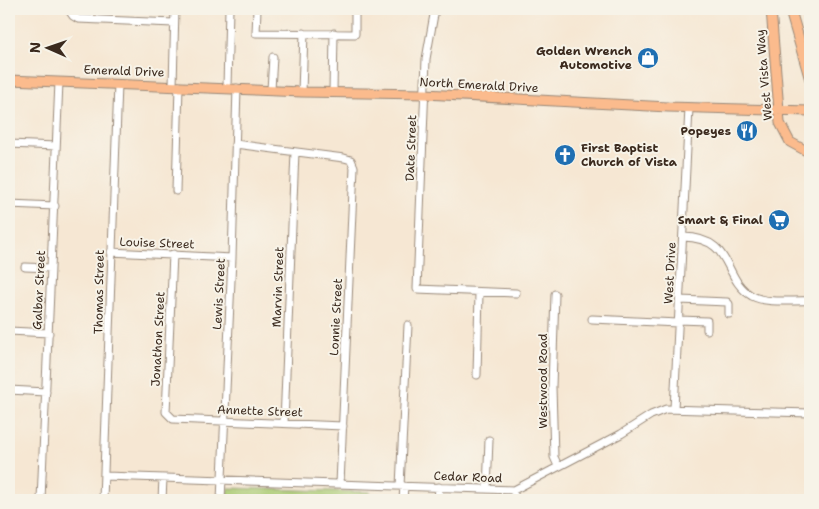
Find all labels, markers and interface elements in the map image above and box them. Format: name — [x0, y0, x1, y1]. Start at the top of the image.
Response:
north arrow — [22, 22, 72, 72]
street label: West Vista Way — [752, 29, 776, 121]
text: N — [26, 42, 44, 53]
place label: Golden Wrench Automotive — [536, 43, 632, 73]
shop icon: Golden Wrench Automotive — [636, 46, 660, 70]
street label: Emerald Drive — [83, 62, 165, 80]
street label: North Emerald Drive — [419, 74, 539, 96]
street label: Date Street — [402, 115, 420, 181]
restaurant icon: Popeyes — [735, 119, 759, 143]
place label: Popeyes — [681, 123, 731, 139]
place label: First Baptist Church of Vista — [581, 140, 678, 170]
church icon: First Baptist Church of Vista — [553, 143, 577, 167]
supermarket icon: Smart & Final — [767, 208, 791, 232]
place label: Smart & Final — [678, 212, 763, 228]
street label: Louise Street — [119, 234, 195, 252]
street label: West Drive — [660, 241, 680, 304]
street label: Marvin Street — [269, 246, 287, 328]
street label: Galbar Street — [29, 250, 49, 330]
street label: Thomas Street — [90, 250, 108, 334]
street label: Lewis Street — [209, 258, 229, 330]
street label: Lonnie Street — [326, 278, 346, 356]
street label: Jonathon Street — [148, 291, 168, 387]
street label: Westwood Road — [535, 333, 551, 429]
street label: Annette Street — [217, 402, 303, 420]
street label: Cedar Road — [433, 468, 503, 486]

